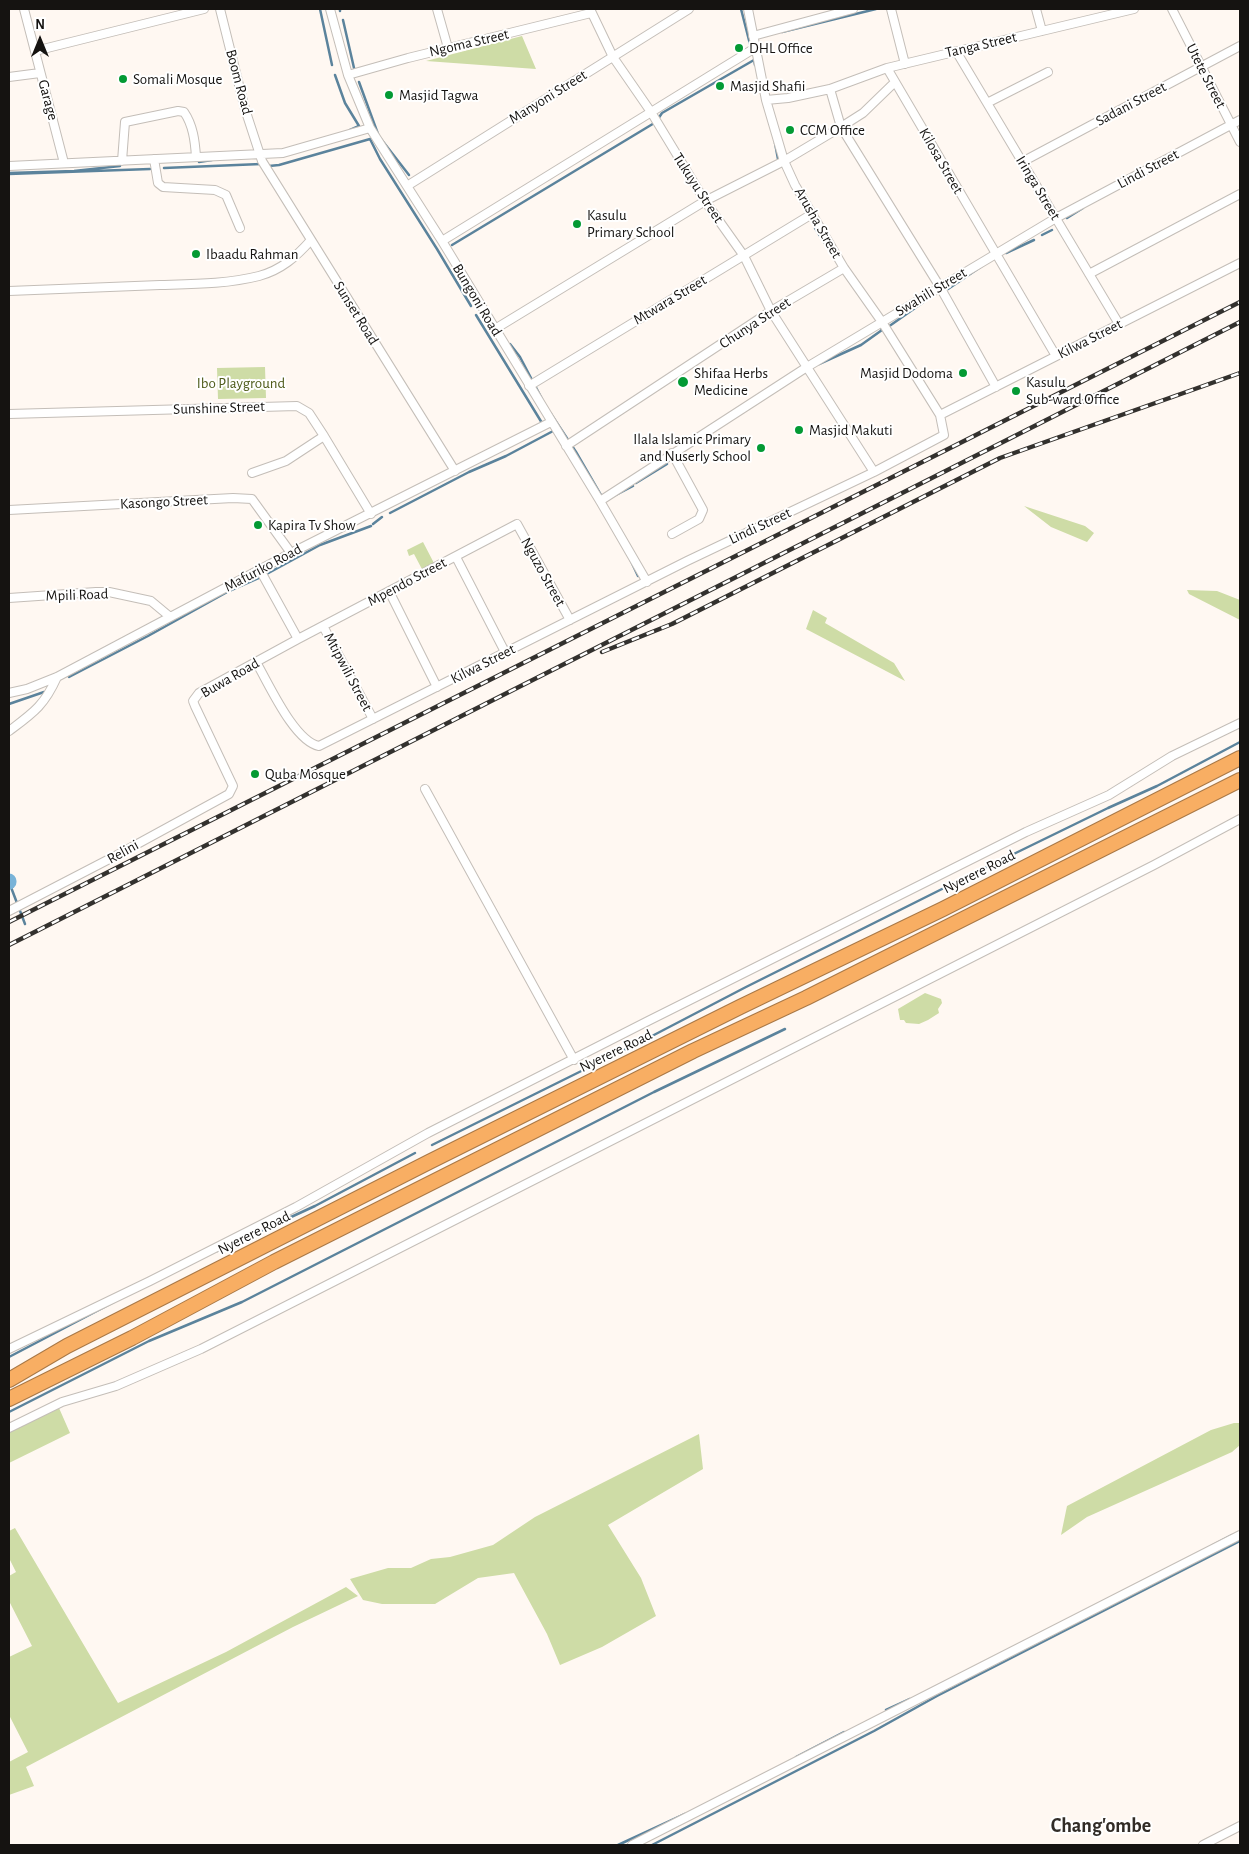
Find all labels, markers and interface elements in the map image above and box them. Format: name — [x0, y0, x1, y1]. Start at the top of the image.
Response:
north arrow — [15, 15, 65, 65]
text: N — [35, 18, 45, 32]
street label: Ngoma Street — [427, 25, 511, 61]
street label: Tanga Street — [944, 28, 1018, 62]
place label: DHL Office — [749, 39, 813, 57]
street label: Utete Street — [1182, 41, 1230, 111]
marker: DHL Office — [733, 42, 745, 54]
street label: Boom Road — [222, 47, 256, 117]
street label: Manyoni Street — [506, 66, 590, 128]
place label: Somali Mosque — [133, 70, 222, 88]
marker: Somali Mosque — [117, 73, 129, 85]
place label: Masjid Shafii — [730, 77, 805, 95]
street label: Garage — [34, 78, 62, 122]
street label: Sadani Street — [1093, 78, 1169, 130]
marker: Masjid Shafii — [714, 80, 726, 92]
place label: Masjid Tagwa — [399, 86, 478, 104]
marker: Masjid Tagwa — [383, 89, 395, 101]
place label: CCM Office — [800, 121, 865, 139]
marker: CCM Office — [784, 124, 796, 136]
street label: Kilosa Street — [915, 125, 967, 197]
street label: Lindi Street — [1114, 145, 1182, 193]
street label: Tukuyu Street — [669, 150, 727, 226]
street label: Iringa Street — [1012, 153, 1064, 223]
street label: Arusha Street — [790, 184, 846, 262]
place label: Kasulu Primary School — [587, 206, 675, 241]
marker: Kasulu Primary School — [571, 218, 583, 230]
place label: Ibaadu Rahman — [206, 245, 299, 263]
marker: Ibaadu Rahman — [190, 248, 202, 260]
street label: Bungoni Road — [448, 260, 506, 340]
street label: Swahili Street — [892, 264, 970, 320]
street label: Mtwara Street — [630, 271, 710, 329]
street label: Sunset Road — [329, 278, 383, 348]
street label: Chunya Street — [716, 293, 794, 353]
street label: Kilwa Street — [1055, 315, 1125, 363]
place label: Shifaa Herbs Medicine — [694, 364, 768, 399]
place label: Masjid Dodoma — [860, 364, 953, 382]
marker: Masjid Dodoma — [957, 367, 969, 379]
place label: Kasulu Sub-ward Office — [1026, 373, 1119, 408]
park label: Ibo Playground — [197, 374, 285, 392]
marker: Shifaa Herbs Medicine — [676, 375, 690, 389]
marker: Kasulu Sub-ward Office — [1010, 385, 1022, 397]
street label: Sunshine Street — [173, 397, 265, 419]
place label: Masjid Makuti — [809, 421, 893, 439]
marker: Masjid Makuti — [793, 424, 805, 436]
place label: Ilala Islamic Primary and Nuserly School — [633, 430, 751, 465]
marker: Ilala Islamic Primary and Nuserly School — [755, 442, 767, 454]
street label: Kasongo Street — [120, 491, 208, 513]
street label: Lindi Street — [726, 504, 794, 548]
place label: Kapira Tv Show — [268, 516, 356, 534]
marker: Kapira Tv Show — [252, 519, 264, 531]
street label: Nguzo Street — [517, 534, 569, 610]
street label: Mafuriko Road — [221, 540, 305, 596]
street label: Mpendo Street — [364, 554, 450, 610]
street label: Mpili Road — [45, 585, 109, 605]
street label: Mtipwili Street — [320, 630, 376, 714]
street label: Kilwa Street — [448, 640, 518, 688]
street label: Buwa Road — [198, 654, 262, 702]
place label: Quba Mosque — [265, 765, 346, 783]
marker: Quba Mosque — [249, 768, 261, 780]
street label: Relini — [104, 836, 142, 868]
street label: Nyerere Road — [940, 846, 1018, 898]
street label: Nyerere Road — [577, 1026, 655, 1076]
street label: Nyerere Road — [215, 1207, 293, 1259]
district label: Chang'ombe — [1051, 1814, 1151, 1838]

